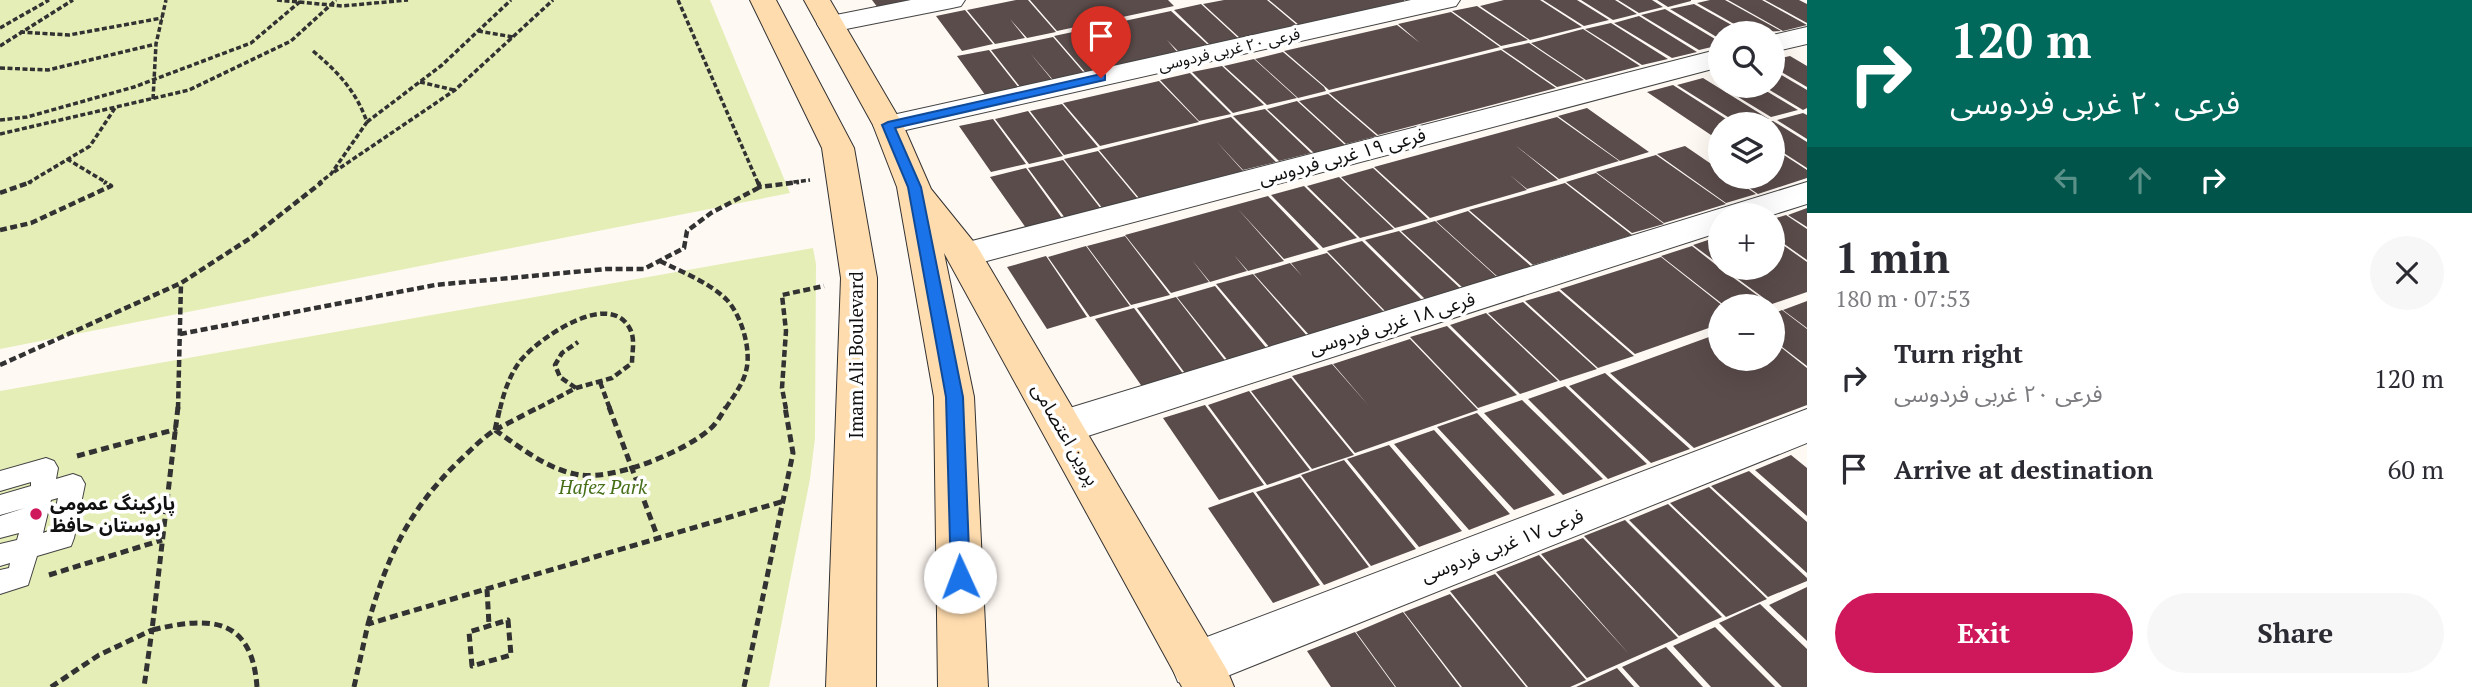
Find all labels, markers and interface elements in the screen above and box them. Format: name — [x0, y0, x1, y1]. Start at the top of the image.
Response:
pin — [1071, 6, 1131, 78]
text: 120 m — [1950, 7, 2092, 72]
icon: arrive — [1082, 17, 1120, 55]
map controls — [1708, 21, 1785, 371]
button: search — [1708, 21, 1785, 98]
street label: فرعی ۲۰ غربی فردوسی — [1156, 22, 1302, 76]
icon: right — [1835, 28, 1926, 119]
text: فرعی ۲۰ غربی فردوسی — [1950, 81, 2240, 123]
button: layers — [1708, 112, 1785, 189]
street label: فرعی ۱۹ غربی فردوسی — [1255, 121, 1428, 190]
icon: left — [2048, 161, 2086, 199]
icon: ahead — [2121, 161, 2159, 199]
icon: right — [2194, 161, 2232, 199]
button: + — [1708, 203, 1785, 280]
text: 1 min — [1835, 229, 1950, 285]
button: close — [2370, 236, 2444, 310]
street label: Imam Ali Boulevard — [843, 271, 868, 439]
text: 180 m · 07:53 — [1835, 283, 1970, 314]
street label: فرعی ۱۸ غربی فردوسی — [1306, 285, 1478, 360]
button: − — [1708, 294, 1785, 371]
text: Turn right — [1894, 336, 2023, 370]
icon: right — [1835, 359, 1873, 397]
text: 120 m — [2374, 361, 2444, 395]
street label: پروین اعتصامی — [1026, 378, 1106, 490]
text: فرعی ۲۰ غربی فردوسی — [1894, 378, 2102, 409]
icon: arrive — [1835, 450, 1873, 488]
text: Arrive at destination — [1894, 452, 2153, 486]
text: 60 m — [2388, 452, 2444, 486]
park label: Hafez Park — [558, 474, 648, 499]
place label: پارکینگ عمومی بوستان حافظ — [50, 490, 175, 537]
street label: فرعی ۱۷ غربی فردوسی — [1417, 502, 1587, 587]
marker: پارکینگ عمومی بوستان حافظ — [28, 506, 44, 522]
position arrow — [923, 540, 997, 614]
button: Exit — [1835, 593, 2133, 673]
button: Share — [2147, 593, 2444, 673]

